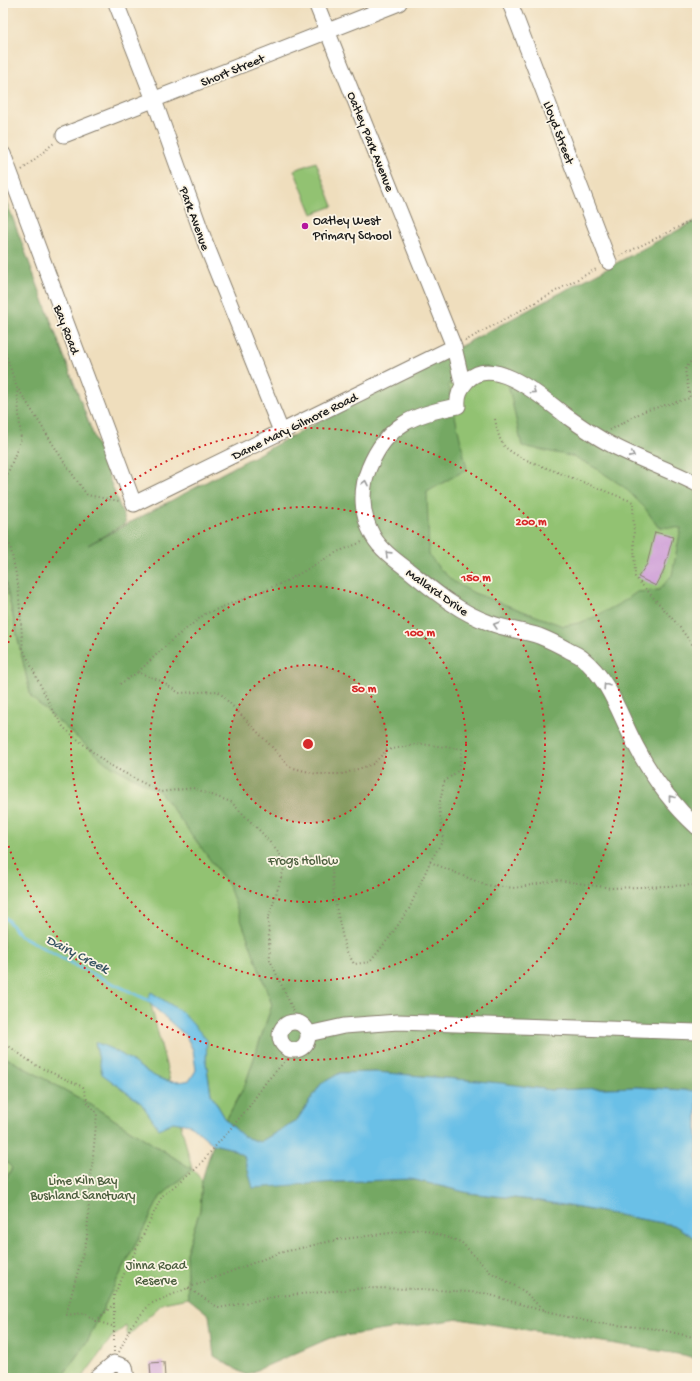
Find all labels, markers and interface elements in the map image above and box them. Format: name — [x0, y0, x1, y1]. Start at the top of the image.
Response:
street label: Short Street — [199, 51, 269, 91]
street label: Oatley Park Avenue — [343, 90, 397, 194]
street label: Lloyd Street — [539, 99, 577, 168]
street label: Park Avenue — [175, 184, 212, 253]
place label: Oatley West Primary School — [312, 214, 392, 244]
marker: Oatley West Primary School — [300, 221, 310, 231]
street label: Bay Road — [49, 302, 82, 358]
one-way arrow — [528, 386, 535, 393]
street label: Dame Mary Gilmore Road — [229, 390, 361, 465]
one-way arrow — [628, 450, 636, 458]
one-way arrow — [360, 480, 368, 486]
text: 200 m — [516, 516, 547, 530]
one-way arrow — [385, 551, 393, 558]
street label: Mallard Drive — [402, 566, 471, 620]
text: 150 m — [460, 572, 491, 586]
one-way arrow — [492, 621, 499, 630]
text: 100 m — [404, 627, 435, 641]
text: 50 m — [352, 683, 377, 697]
one-way arrow — [603, 683, 611, 690]
centre of rings — [301, 737, 315, 751]
one-way arrow — [668, 795, 675, 802]
park label: Frogs Hollow — [267, 854, 338, 869]
water label: Dairy Creek — [43, 932, 113, 979]
park label: Lime Kiln Bay Bushland Sanctuary — [30, 1174, 136, 1204]
park label: Jinna Road Reserve — [126, 1259, 188, 1289]

